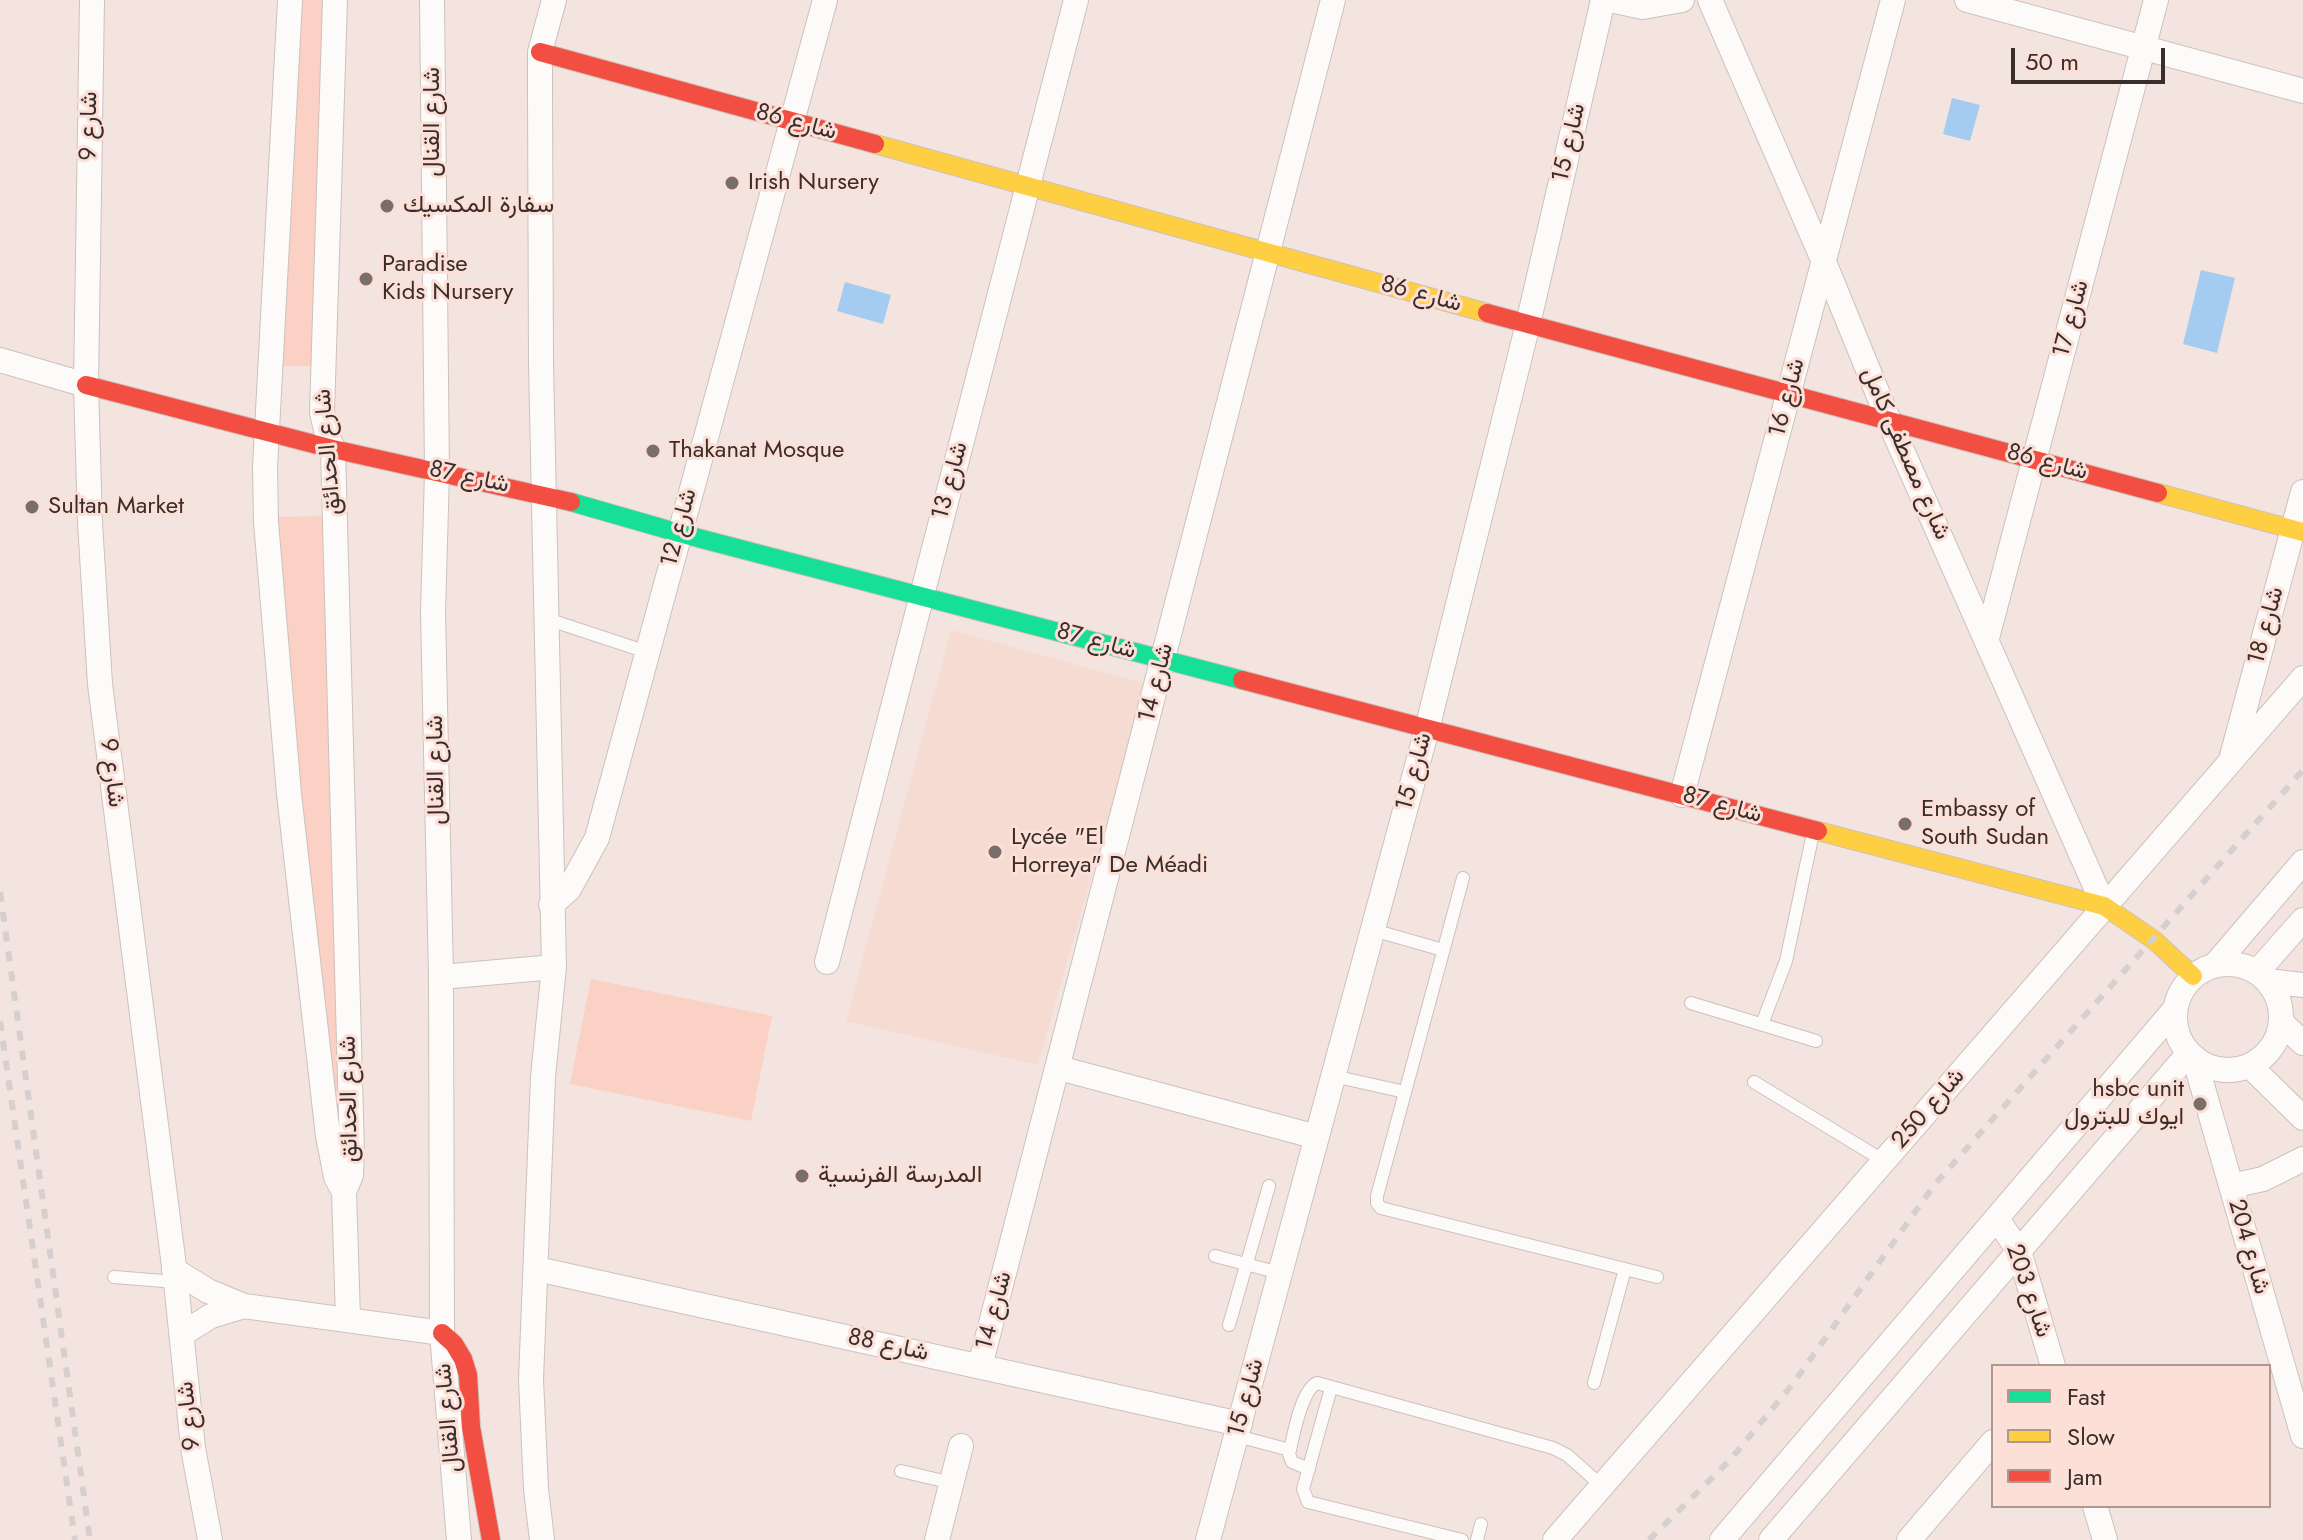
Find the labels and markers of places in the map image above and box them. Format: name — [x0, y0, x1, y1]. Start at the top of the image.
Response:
place label: Irish Nursery — [748, 169, 879, 197]
marker: Irish Nursery — [723, 174, 741, 192]
place label: سفارة المكسيك — [403, 192, 554, 220]
marker: سفارة المكسيك — [378, 197, 396, 215]
place label: Paradise Kids Nursery — [382, 251, 513, 307]
marker: Paradise Kids Nursery — [357, 270, 375, 288]
place label: Thakanat Mosque — [669, 437, 844, 465]
marker: Thakanat Mosque — [644, 442, 662, 460]
place label: Sultan Market — [48, 493, 184, 521]
marker: Sultan Market — [23, 498, 41, 516]
place label: Embassy of South Sudan — [1921, 796, 2049, 852]
marker: Embassy of South Sudan — [1896, 815, 1914, 833]
place label: Lycée "El Horreya" De Méadi — [1011, 824, 1208, 880]
marker: Lycée "El Horreya" De Méadi — [986, 843, 1004, 861]
place label: hsbc unit ايوك للبترول — [2064, 1076, 2184, 1132]
marker: hsbc unit ايوك للبترول — [2191, 1095, 2209, 1113]
place label: المدرسة الفرنسية — [818, 1162, 982, 1190]
marker: المدرسة الفرنسية — [793, 1167, 811, 1185]

